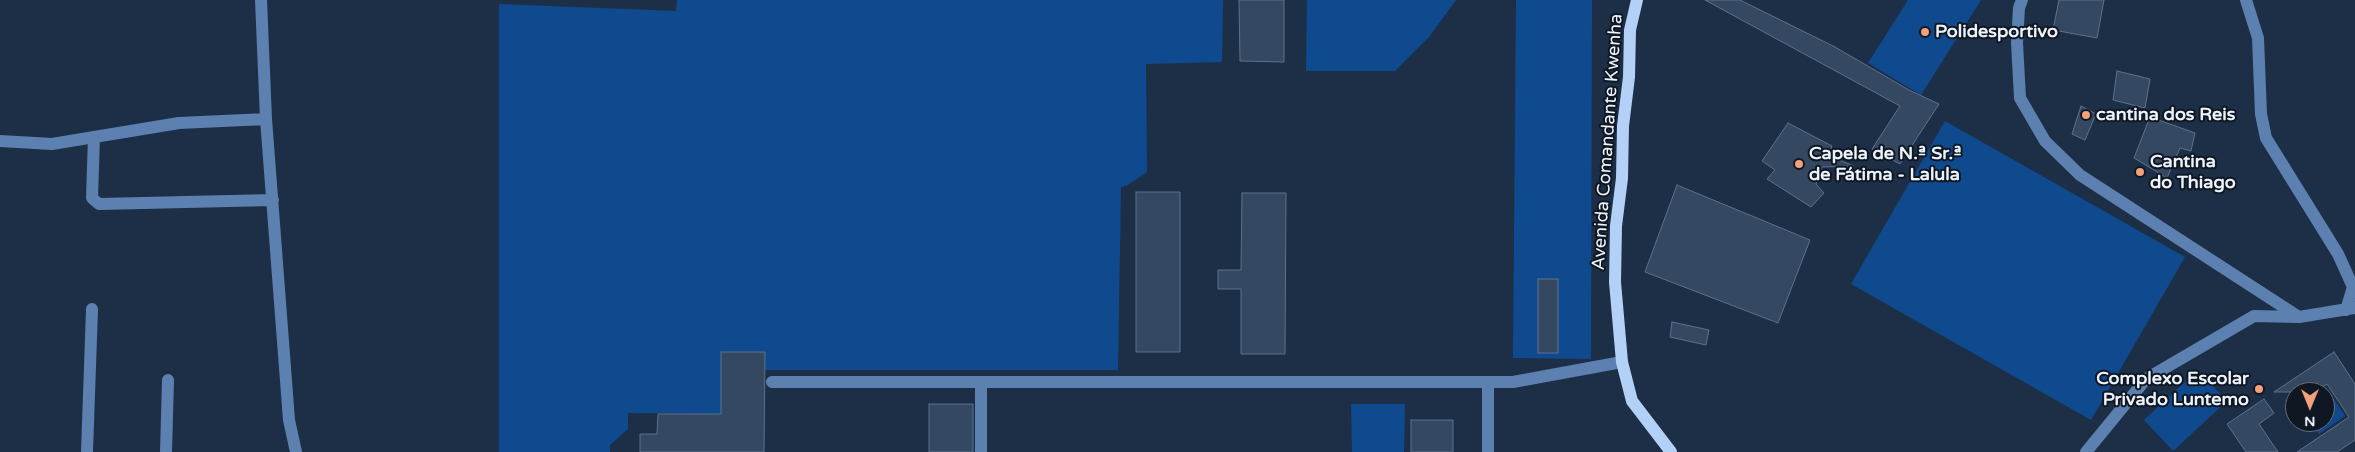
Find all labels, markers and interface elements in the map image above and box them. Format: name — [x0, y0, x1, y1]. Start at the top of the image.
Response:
street label: Avenida Comandante Kwenha — [1588, 13, 1628, 271]
place label: Polidesportivo — [1935, 21, 2058, 43]
marker: Polidesportivo — [1919, 26, 1931, 38]
place label: cantina dos Reis — [2096, 104, 2235, 126]
marker: cantina dos Reis — [2080, 109, 2092, 121]
place label: Capela de N.ª Sr.ª de Fátima - Lalula — [1809, 143, 1962, 186]
place label: Cantina do Thiago — [2150, 151, 2236, 193]
marker: Capela de N.ª Sr.ª de Fátima - Lalula — [1793, 158, 1805, 170]
marker: Cantina do Thiago — [2134, 166, 2146, 178]
place label: Complexo Escolar Privado Luntemo — [2096, 368, 2249, 410]
north arrow — [2285, 382, 2335, 432]
marker: Complexo Escolar Privado Luntemo — [2253, 383, 2265, 395]
text: N — [2304, 413, 2316, 430]

